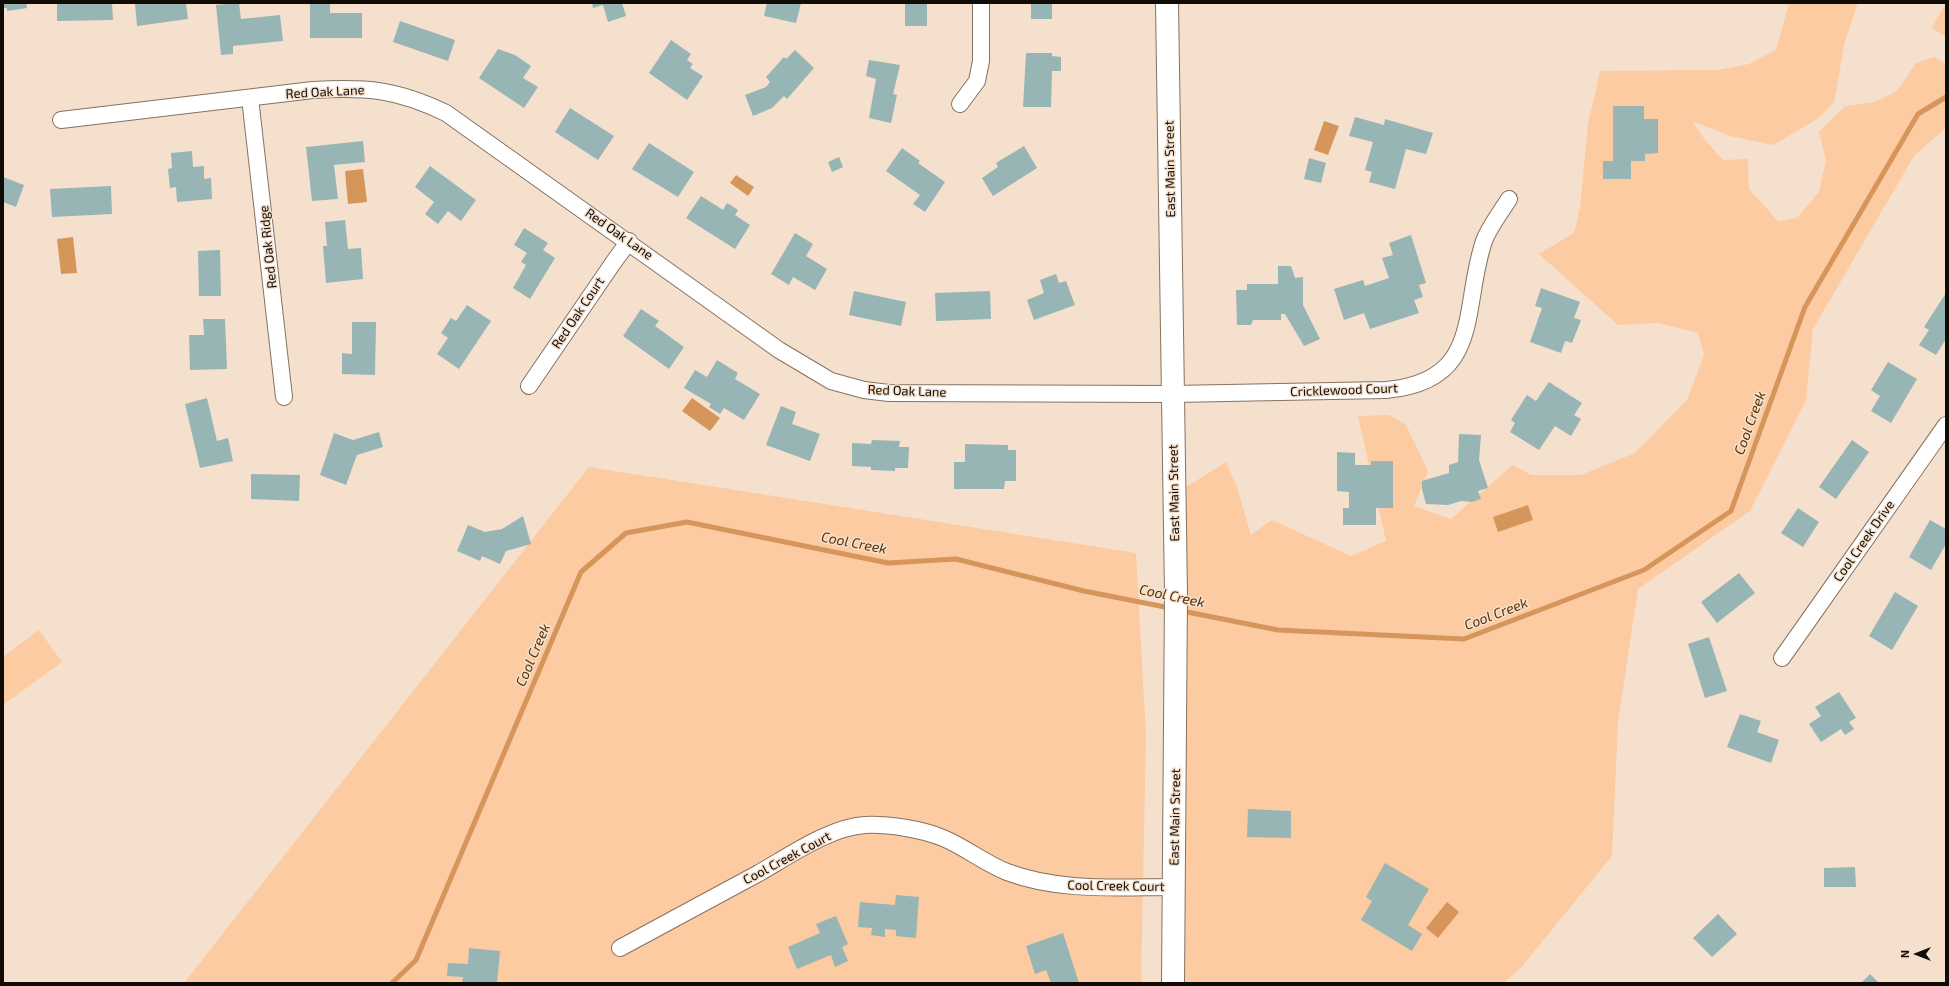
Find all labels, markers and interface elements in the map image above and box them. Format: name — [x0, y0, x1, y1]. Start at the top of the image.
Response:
street label: Red Oak Lane — [285, 82, 365, 102]
street label: East Main Street — [1161, 120, 1179, 218]
street label: Red Oak Ridge — [256, 205, 280, 289]
street label: Red Oak Lane — [582, 205, 656, 263]
street label: Red Oak Court — [548, 274, 608, 352]
street label: Cricklewood Court — [1290, 380, 1398, 400]
street label: Red Oak Lane — [867, 382, 947, 400]
water label: Cool Creek — [1731, 389, 1769, 457]
street label: East Main Street — [1165, 444, 1183, 542]
street label: Cool Creek Drive — [1830, 497, 1898, 585]
water label: Cool Creek — [820, 528, 888, 558]
water label: Cool Creek — [1138, 581, 1206, 611]
water label: Cool Creek — [1462, 594, 1530, 634]
water label: Cool Creek — [512, 621, 554, 689]
street label: East Main Street — [1166, 768, 1184, 866]
street label: Cool Creek Court — [740, 828, 834, 888]
street label: Cool Creek Court — [1067, 877, 1165, 895]
north arrow — [1897, 934, 1937, 974]
text: N — [1898, 950, 1911, 958]

